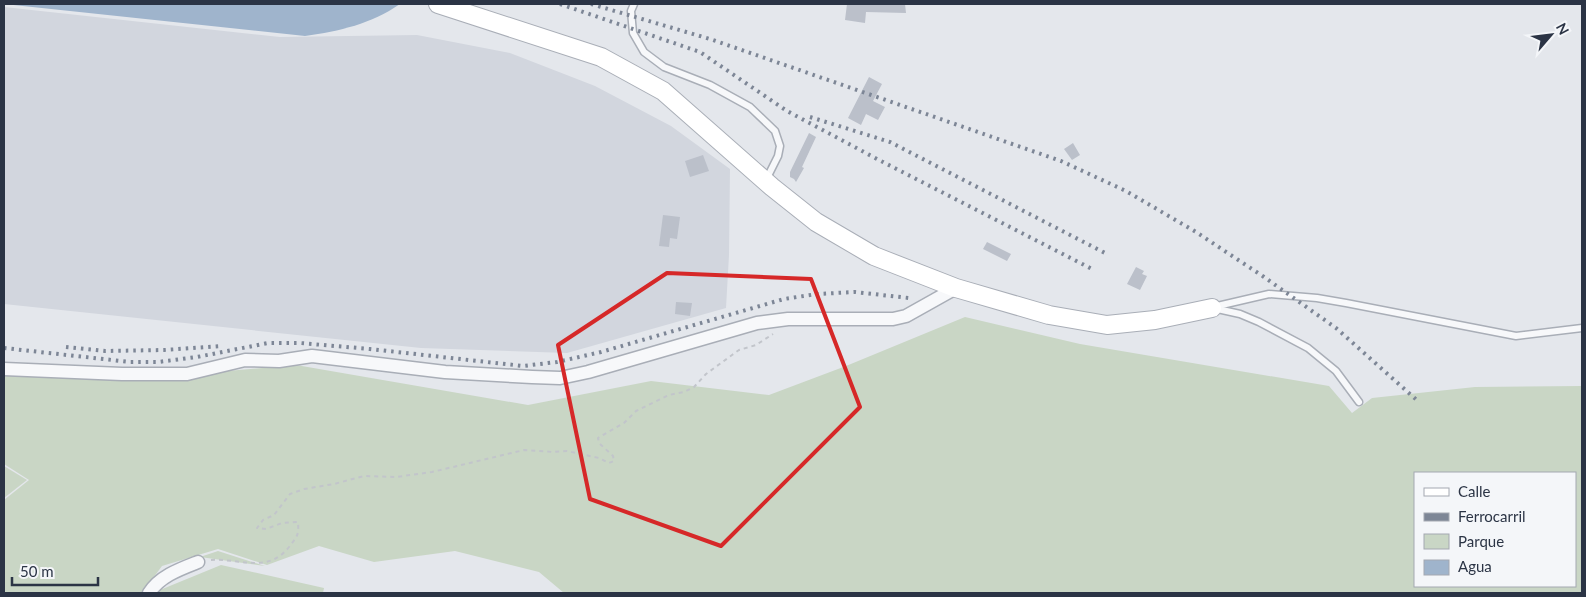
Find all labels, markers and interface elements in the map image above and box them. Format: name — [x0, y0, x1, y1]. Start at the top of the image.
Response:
north arrow — [1526, 10, 1576, 60]
text: N — [1553, 20, 1573, 37]
legend — [1414, 472, 1576, 587]
text: Calle — [1458, 482, 1491, 500]
text: Ferrocarril — [1458, 507, 1526, 525]
text: Parque — [1458, 532, 1504, 550]
scale bar — [12, 554, 99, 586]
text: Agua — [1458, 557, 1492, 575]
text: 50 m — [20, 562, 54, 580]

